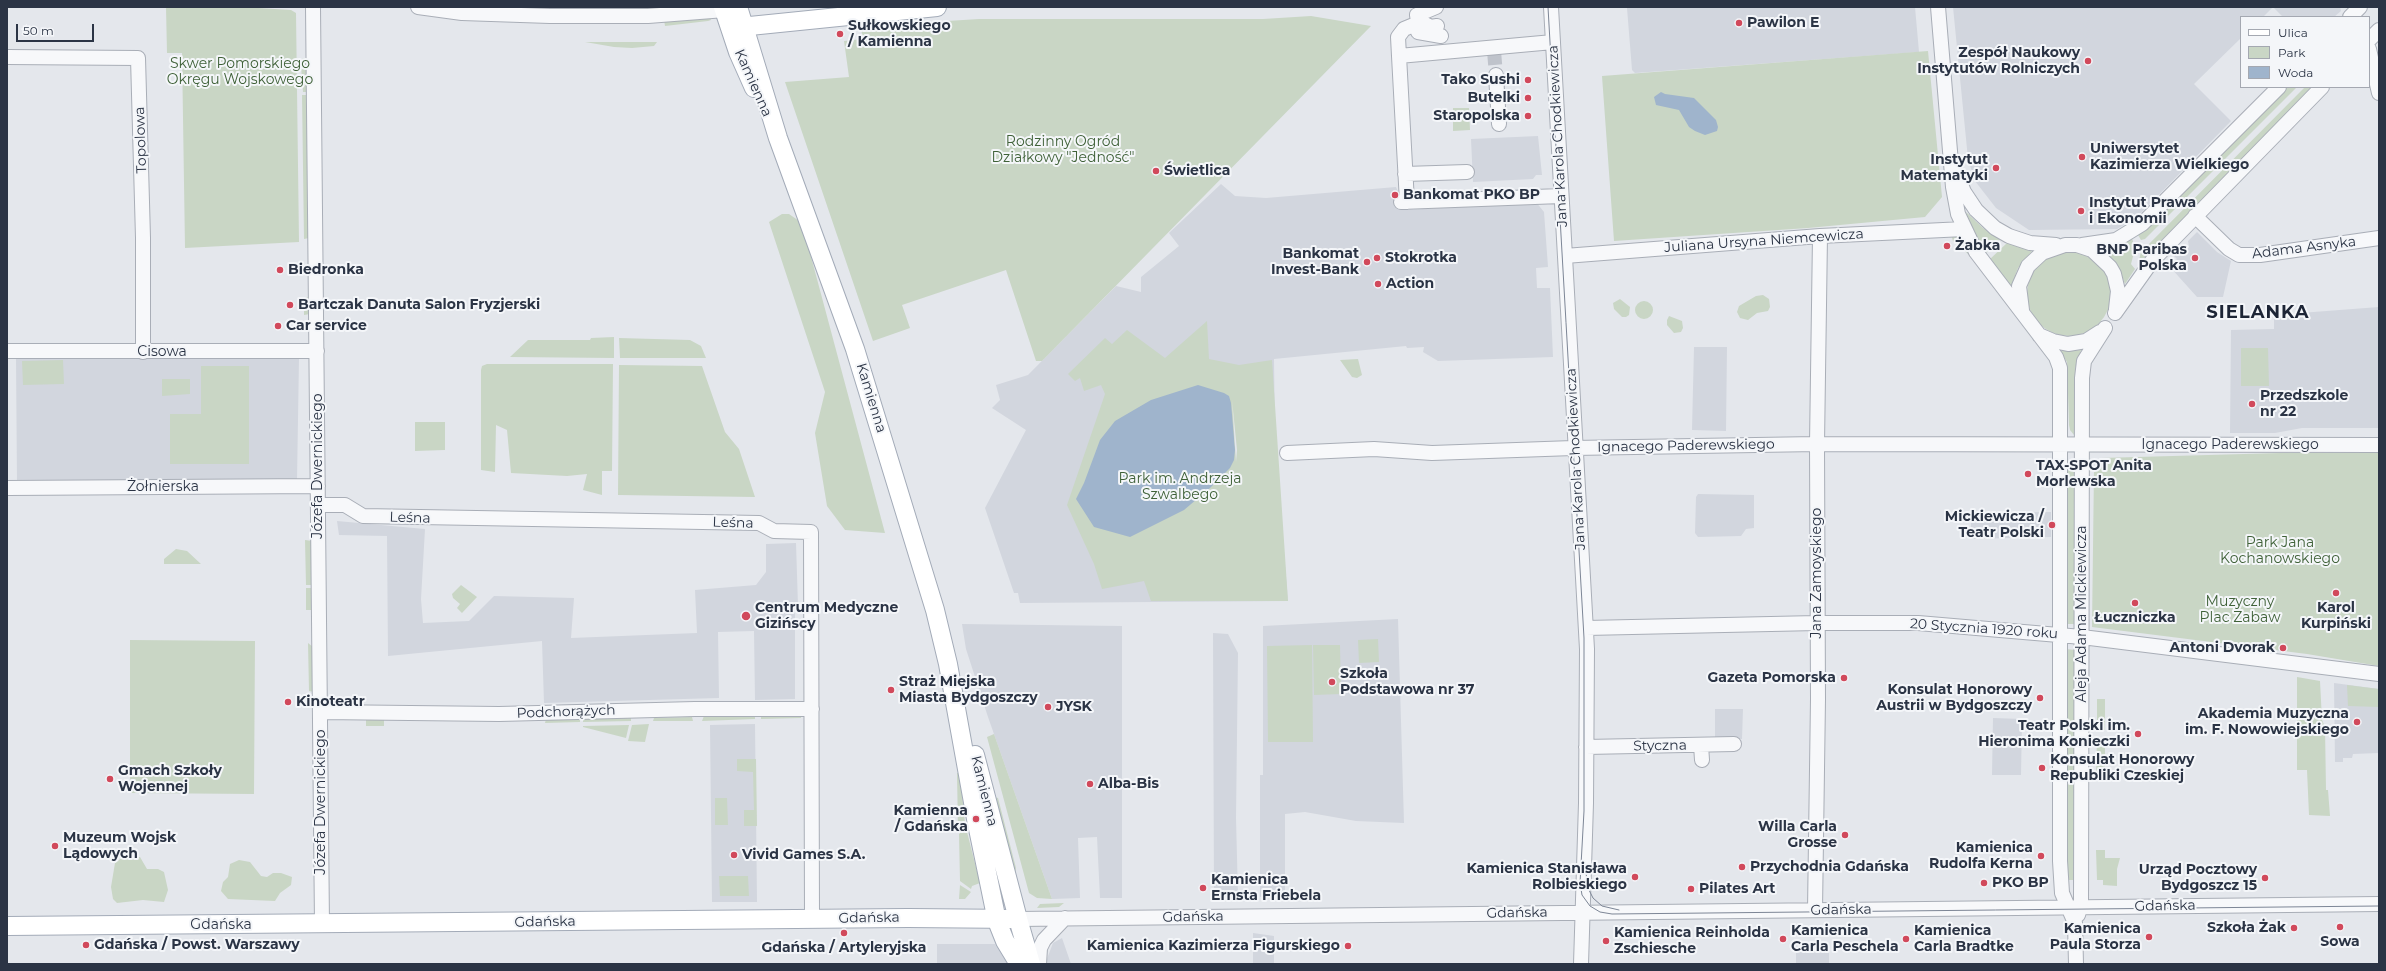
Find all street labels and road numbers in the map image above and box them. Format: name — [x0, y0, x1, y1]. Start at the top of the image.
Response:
street label: Jana Karola Chodkiewicza — [1545, 45, 1571, 227]
street label: Kamienna — [731, 47, 775, 119]
street label: Topolowa — [131, 106, 151, 174]
street label: Juliana Ursyna Niemcewicza — [1664, 226, 1864, 256]
street label: Adama Asnyka — [2251, 233, 2357, 263]
street label: Cisowa — [137, 344, 187, 360]
street label: Kamienna — [852, 361, 890, 435]
street label: Jana Karola Chodkiewicza — [1563, 368, 1589, 550]
street label: Józefa Dwernickiego — [310, 393, 326, 539]
street label: Ignacego Paderewskiego — [1597, 436, 1775, 456]
street label: Ignacego Paderewskiego — [2141, 437, 2319, 453]
street label: Żołnierska — [127, 479, 199, 495]
street label: Jana Zamoyskiego — [1809, 508, 1825, 638]
street label: Leśna — [389, 509, 431, 527]
street label: Leśna — [712, 514, 754, 532]
street label: Aleja Adama Mickiewicza — [2074, 525, 2090, 703]
street label: 20 Stycznia 1920 roku — [1909, 615, 2059, 643]
street label: Podchorążych — [516, 702, 616, 722]
street label: Józefa Dwernickiego — [313, 729, 329, 875]
street label: Styczna — [1633, 737, 1687, 755]
street label: Kamienna — [967, 754, 1001, 828]
street label: Gdańska — [2134, 897, 2196, 915]
street label: Gdańska — [1810, 901, 1872, 919]
street label: Gdańska — [1486, 904, 1548, 922]
street label: Gdańska — [1162, 908, 1224, 926]
street label: Gdańska — [838, 909, 900, 927]
street label: Gdańska — [514, 913, 576, 931]
street label: Gdańska — [190, 917, 252, 933]

